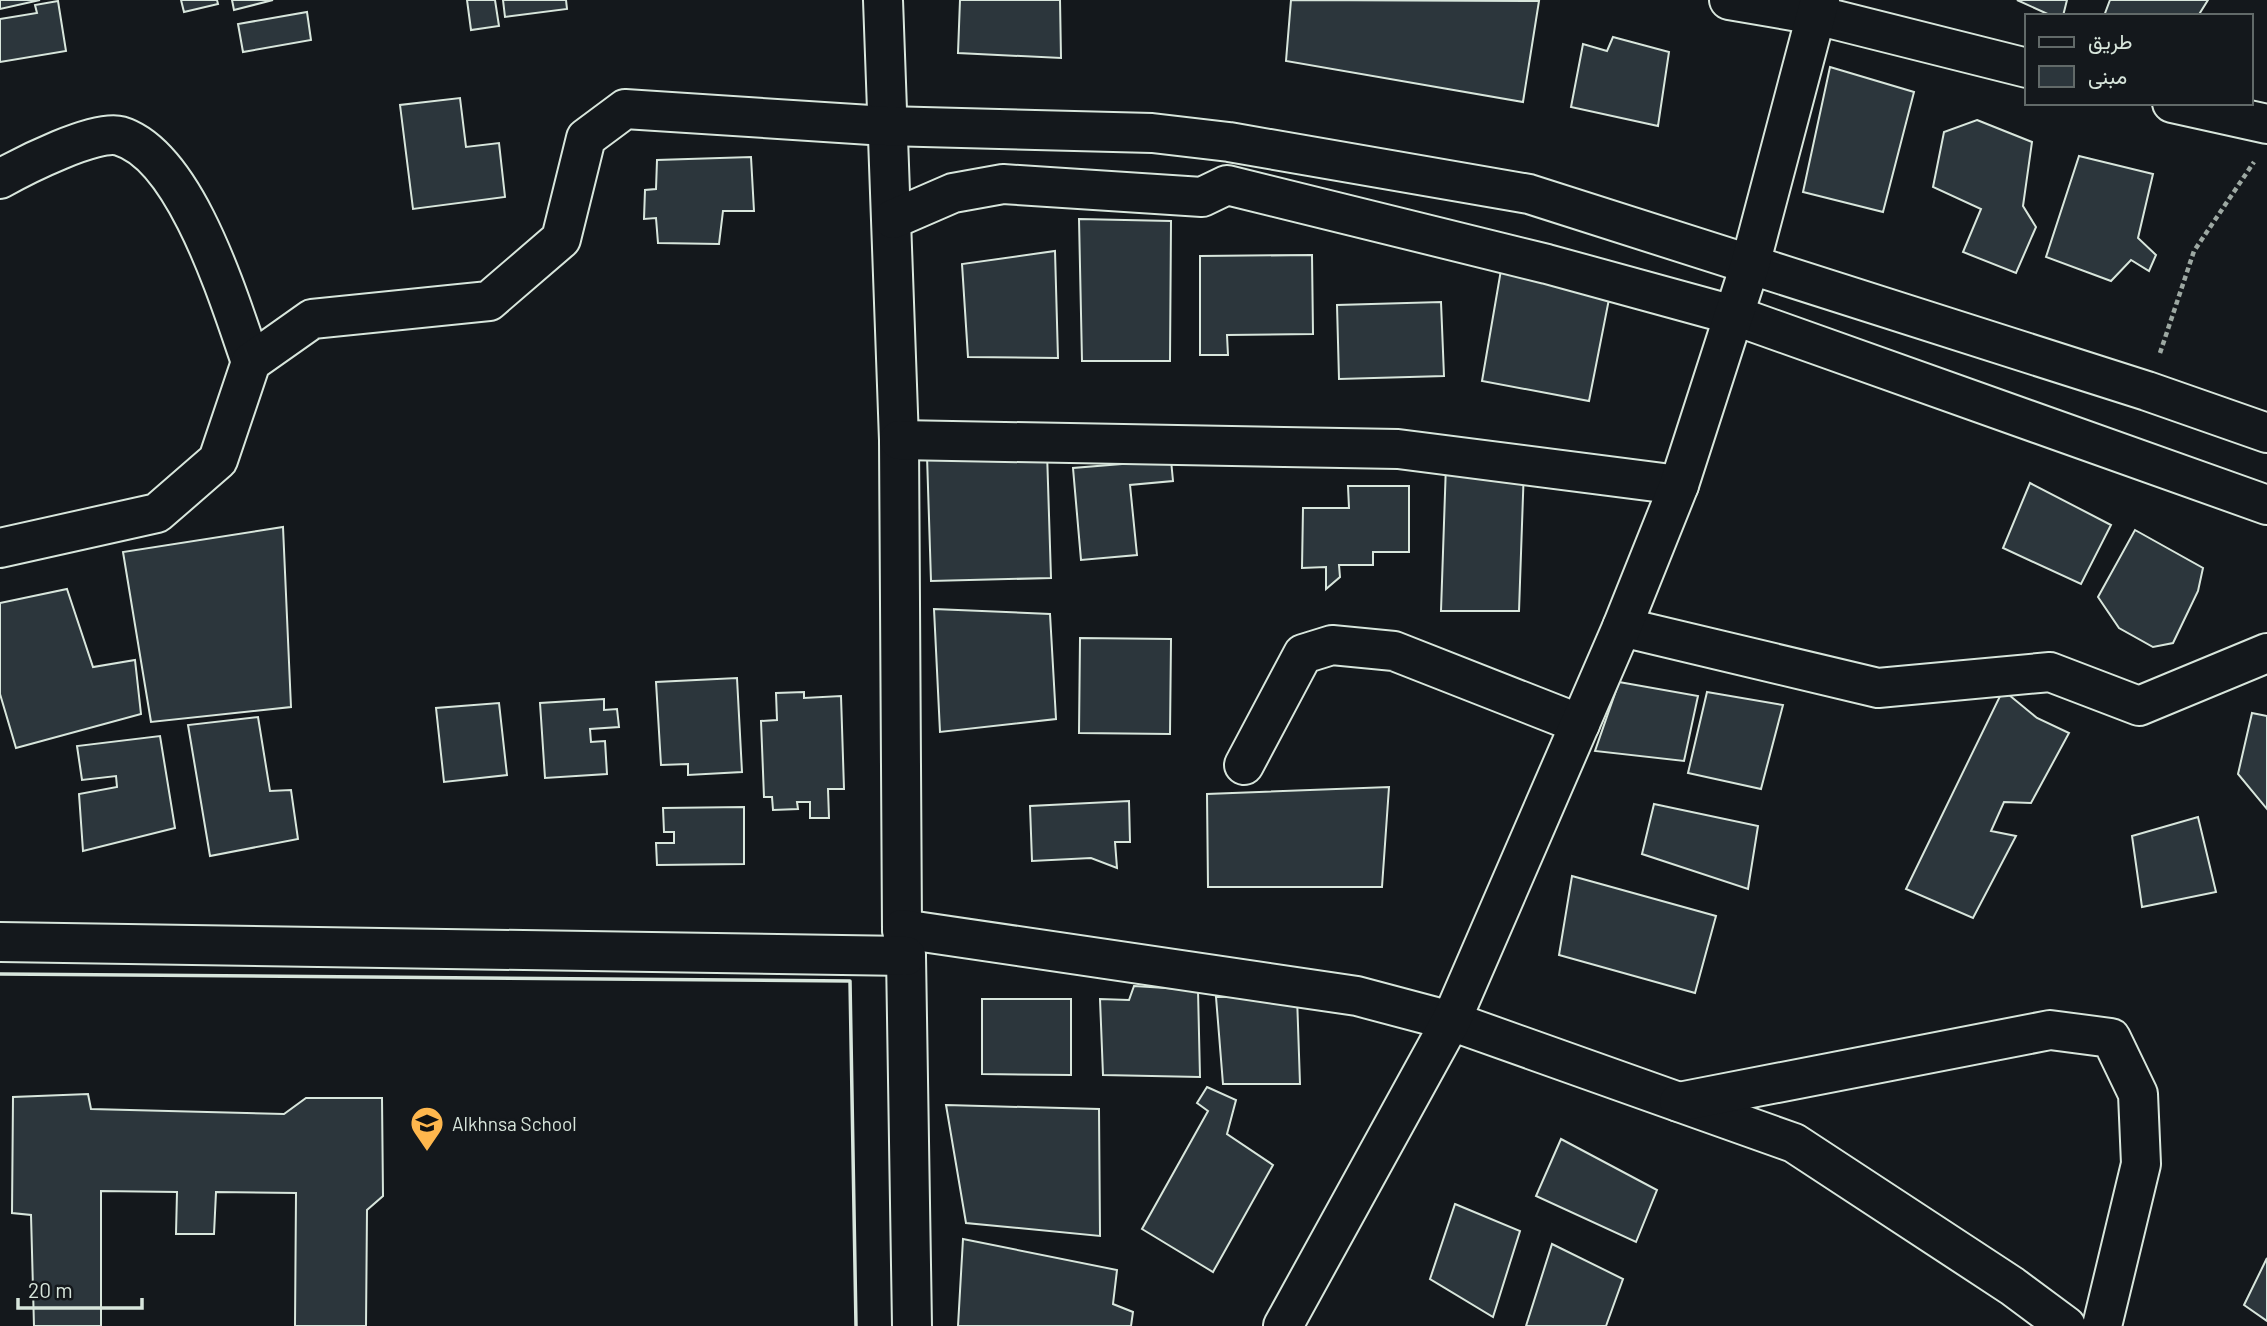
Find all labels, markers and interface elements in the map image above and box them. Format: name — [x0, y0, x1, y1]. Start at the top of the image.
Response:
legend — [2025, 14, 2253, 105]
text: طريق — [2088, 28, 2133, 55]
text: مبنى — [2088, 63, 2127, 89]
school or university icon: Alkhnsa School — [408, 1104, 446, 1153]
place label: Alkhnsa School — [452, 1112, 577, 1135]
scale bar — [18, 1266, 142, 1310]
text: 20 m — [28, 1277, 73, 1302]

